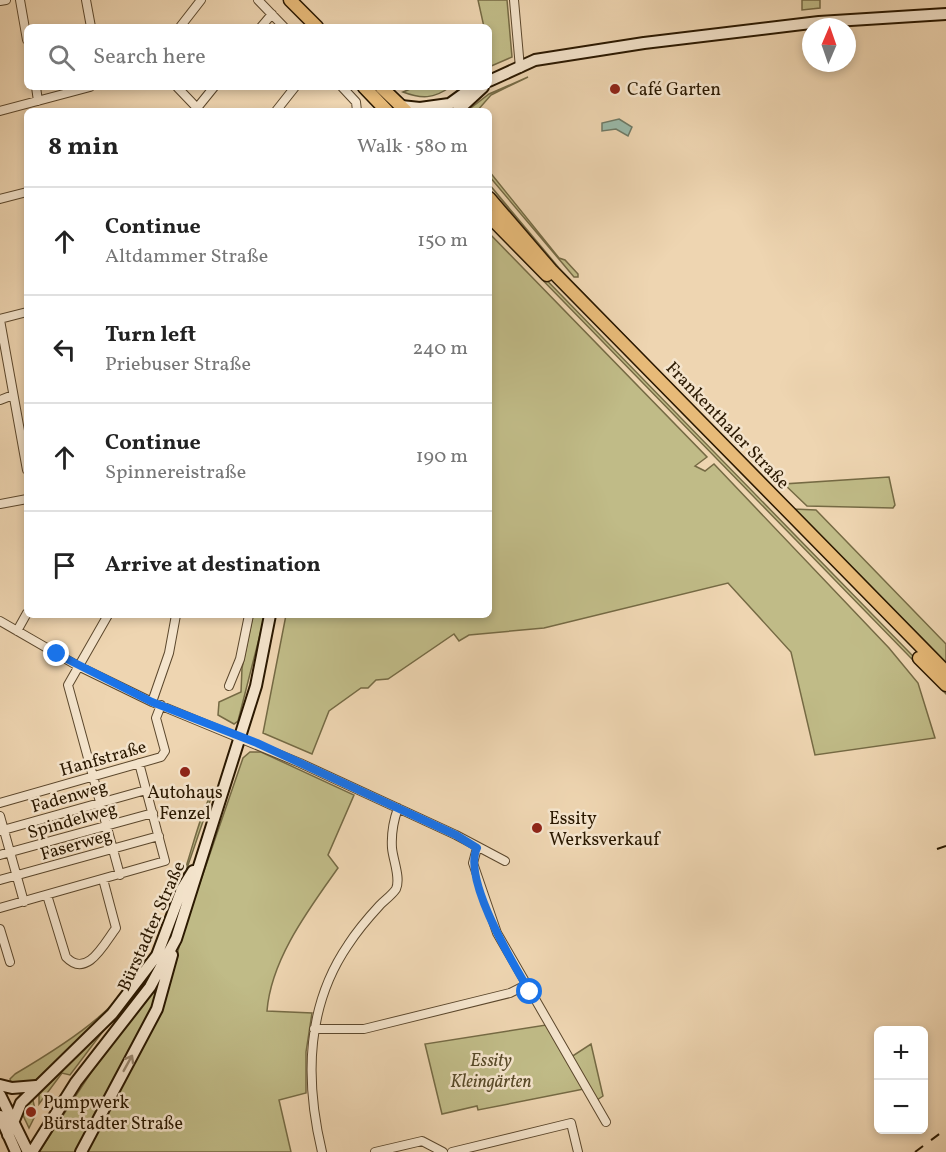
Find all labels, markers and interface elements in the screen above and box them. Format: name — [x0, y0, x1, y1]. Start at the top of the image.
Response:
north arrow — [802, 18, 856, 72]
search box — [24, 24, 492, 90]
icon: search — [45, 41, 78, 74]
text: Search here — [93, 42, 206, 73]
place label: Café Garten — [627, 78, 721, 103]
marker: Café Garten — [608, 82, 622, 96]
text: 8 min — [48, 129, 119, 165]
text: Walk · 580 m — [357, 133, 468, 161]
text: Continue — [105, 212, 201, 243]
icon: ahead — [48, 225, 81, 258]
text: 150 m — [417, 227, 468, 255]
text: Altdammer Straße — [105, 243, 268, 271]
text: Turn left — [105, 320, 196, 351]
icon: left — [48, 333, 81, 366]
text: 240 m — [413, 335, 468, 363]
text: Priebuser Straße — [105, 351, 251, 379]
street label: Frankenthaler Straße — [659, 357, 795, 495]
text: Continue — [105, 428, 201, 459]
icon: ahead — [48, 441, 81, 474]
text: 190 m — [416, 443, 468, 471]
text: Spinnereistraße — [105, 459, 246, 487]
icon: arrive — [48, 549, 81, 582]
text: Arrive at destination — [105, 550, 321, 581]
route end — [43, 640, 69, 666]
street label: Hanfstraße — [57, 735, 150, 784]
marker: Autohaus Fenzel — [178, 765, 192, 779]
street label: Fadenweg — [28, 775, 111, 820]
place label: Autohaus Fenzel — [147, 781, 223, 827]
street label: Spindelweg — [25, 797, 120, 846]
place label: Essity Werksverkauf — [549, 807, 661, 853]
marker: Essity Werksverkauf — [530, 821, 544, 835]
street label: Faserweg — [38, 823, 115, 868]
street label: Bürstadter Straße — [112, 858, 192, 996]
route start — [516, 978, 542, 1004]
map controls — [874, 1026, 928, 1134]
button: + — [874, 1026, 928, 1080]
park label: Essity Kleingärten — [450, 1049, 532, 1095]
one-way arrow — [122, 1055, 134, 1072]
button: − — [874, 1080, 928, 1134]
place label: Pumpwerk Bürstadter Straße — [43, 1091, 183, 1137]
marker: Pumpwerk Bürstadter Straße — [24, 1105, 38, 1119]

